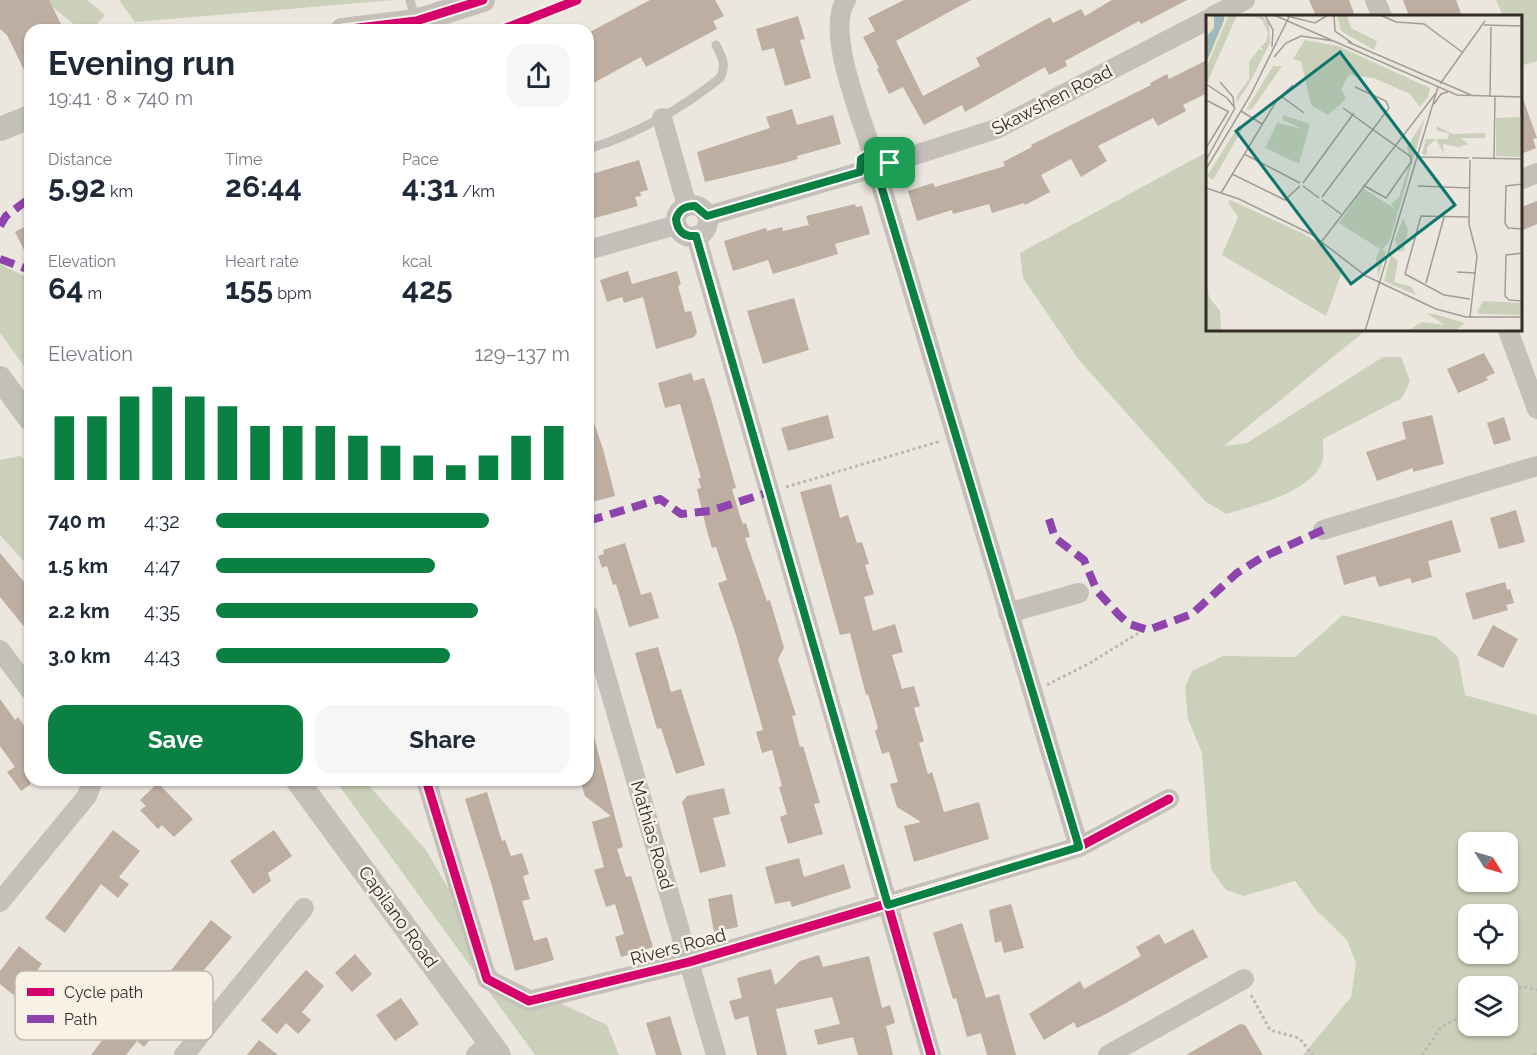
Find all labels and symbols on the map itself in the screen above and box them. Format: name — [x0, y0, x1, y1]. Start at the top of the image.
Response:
inset map — [1206, 15, 1522, 332]
street label: Skawshen Road — [988, 60, 1116, 139]
pin — [864, 137, 915, 188]
street label: Mathias Road — [627, 778, 678, 892]
north arrow — [1458, 832, 1518, 892]
street label: Capilano Road — [354, 862, 442, 972]
street label: Rivers Road — [628, 924, 728, 969]
legend — [15, 971, 213, 1040]
text: Cycle path — [64, 983, 143, 1002]
text: Path — [64, 1010, 97, 1029]

